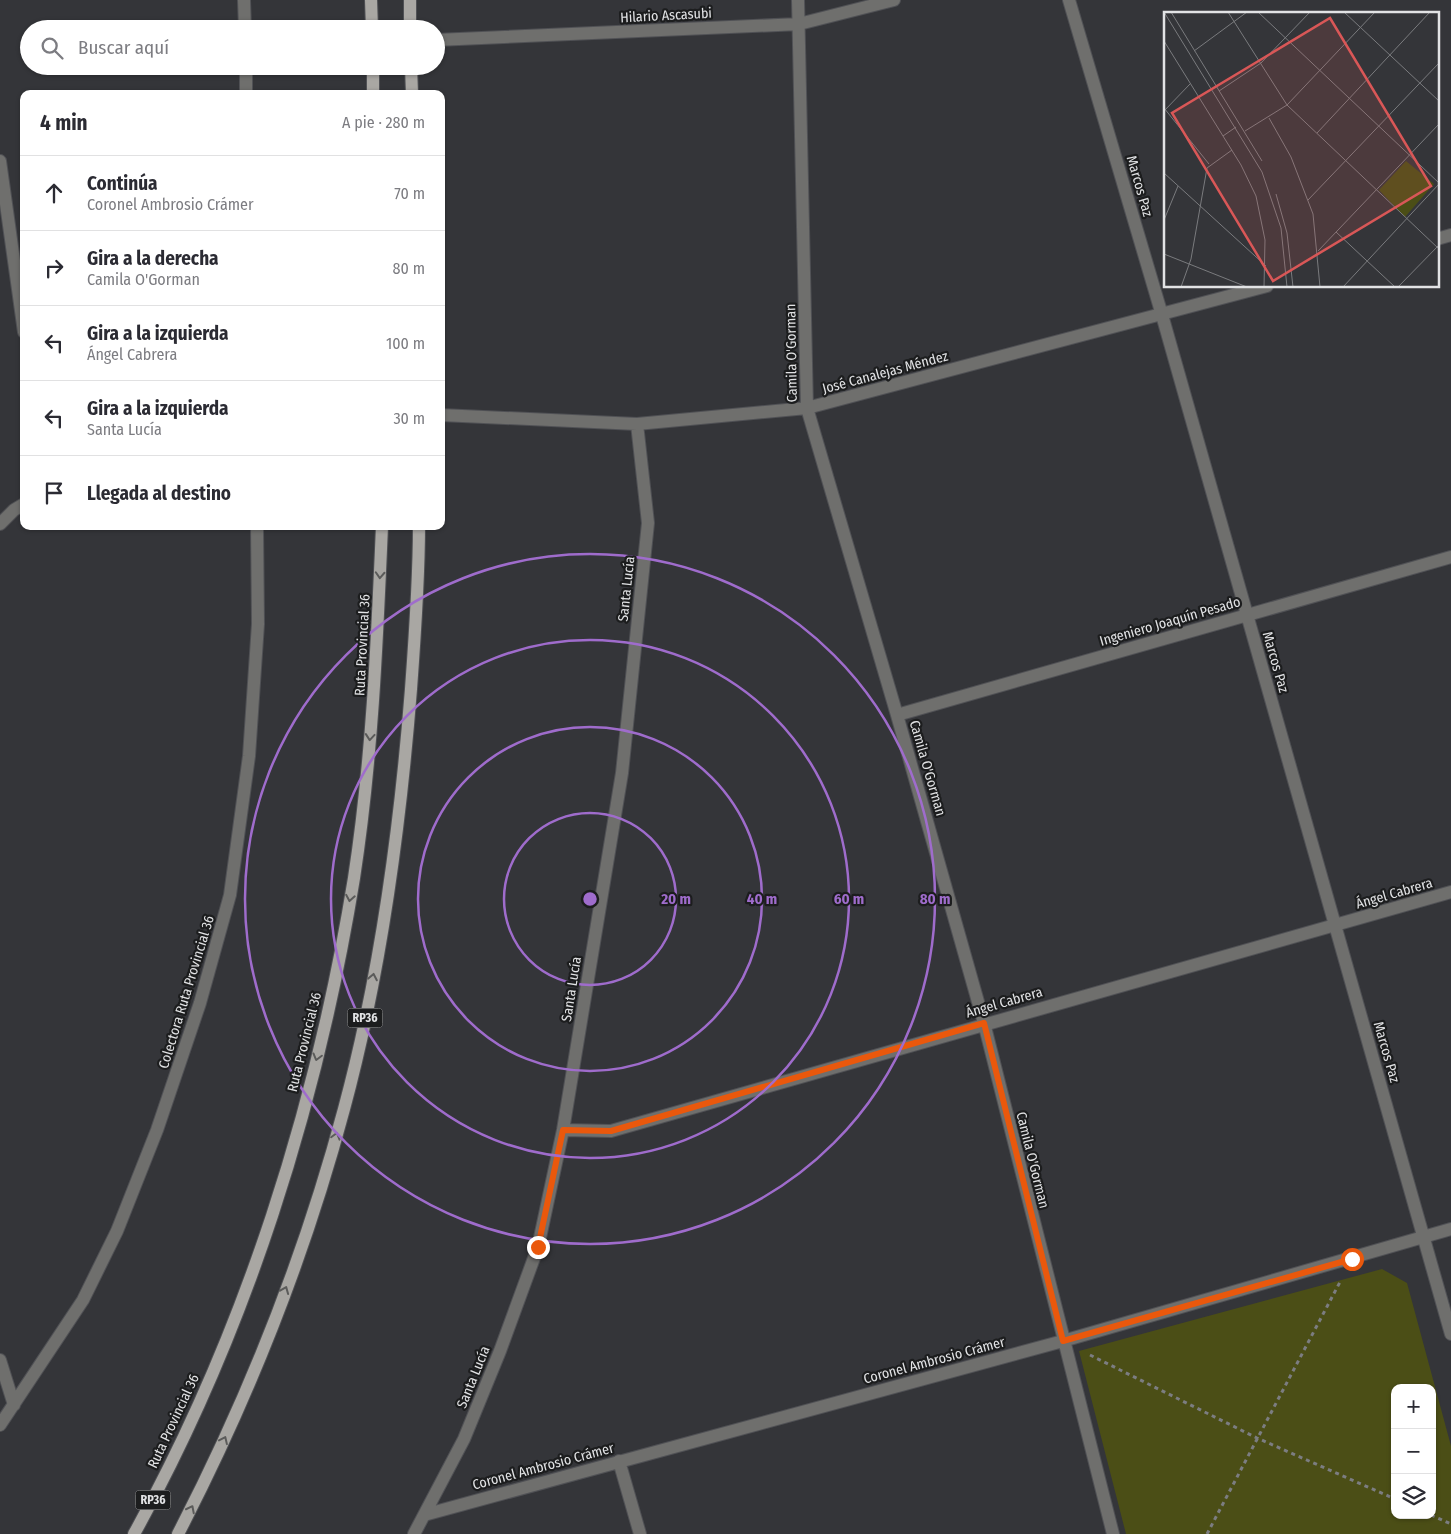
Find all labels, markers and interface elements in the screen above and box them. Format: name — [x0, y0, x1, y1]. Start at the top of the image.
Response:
street label: Hilario Ascasubi — [620, 5, 712, 26]
inset map — [1164, 12, 1438, 288]
search box — [20, 20, 445, 75]
icon: search — [38, 34, 66, 62]
text: Buscar aquí — [78, 36, 169, 59]
text: 4 min — [40, 110, 88, 136]
text: A pie · 280 m — [342, 113, 425, 132]
street label: Marcos Paz — [1123, 154, 1156, 219]
text: Continúa — [87, 172, 158, 195]
icon: ahead — [40, 179, 68, 207]
text: 70 m — [394, 184, 425, 203]
text: Coronel Ambrosio Crámer — [87, 195, 254, 214]
text: Gira a la derecha — [87, 247, 219, 270]
icon: right — [40, 254, 68, 282]
text: 80 m — [393, 259, 425, 278]
text: Camila O'Gorman — [87, 270, 200, 289]
street label: Camila O'Gorman — [782, 303, 801, 403]
text: Gira a la izquierda — [87, 322, 229, 345]
icon: left — [40, 329, 68, 357]
text: 100 m — [386, 334, 425, 353]
text: Ángel Cabrera — [87, 345, 177, 364]
street label: José Canalejas Méndez — [820, 347, 950, 397]
text: Gira a la izquierda — [87, 397, 229, 420]
icon: left — [40, 404, 68, 432]
text: 30 m — [393, 409, 425, 428]
text: Santa Lucía — [87, 420, 162, 439]
icon: arrive — [40, 479, 68, 507]
text: Llegada al destino — [87, 482, 231, 505]
street label: Santa Lucía — [615, 555, 638, 623]
one-way arrow — [375, 571, 386, 579]
street label: Ingeniero Joaquín Pesado — [1098, 593, 1242, 650]
street label: Ruta Provincial 36 — [351, 594, 374, 696]
street label: Marcos Paz — [1259, 630, 1292, 695]
street label: Camila O'Gorman — [906, 718, 949, 818]
one-way arrow — [365, 733, 376, 741]
street label: Ángel Cabrera — [1354, 873, 1435, 913]
centre of rings — [581, 890, 599, 908]
text: 20 m — [660, 890, 691, 908]
text: 40 m — [747, 890, 777, 908]
text: 60 m — [834, 890, 864, 908]
text: 80 m — [920, 890, 950, 908]
one-way arrow — [346, 894, 356, 903]
street label: Colectora Ruta Provincial 36 — [155, 914, 218, 1071]
street label: Santa Lucía — [558, 955, 585, 1023]
one-way arrow — [367, 973, 378, 982]
street label: Ángel Cabrera — [964, 982, 1045, 1022]
street label: Ruta Provincial 36 — [284, 991, 325, 1094]
road number: RP36 — [348, 1008, 382, 1028]
street label: Marcos Paz — [1370, 1020, 1403, 1085]
one-way arrow — [312, 1053, 323, 1062]
street label: Camila O'Gorman — [1012, 1110, 1053, 1210]
one-way arrow — [331, 1132, 341, 1140]
route end — [527, 1236, 550, 1259]
route start — [1341, 1248, 1364, 1271]
one-way arrow — [279, 1286, 289, 1295]
street label: Coronel Ambrosio Crámer — [862, 1333, 1007, 1388]
street label: Santa Lucía — [453, 1344, 494, 1411]
street label: Ruta Provincial 36 — [144, 1371, 203, 1471]
map controls — [1391, 1384, 1436, 1519]
button: + — [1391, 1384, 1436, 1429]
button: − — [1391, 1429, 1436, 1474]
one-way arrow — [218, 1436, 229, 1445]
street label: Coronel Ambrosio Crámer — [471, 1439, 616, 1494]
button: layers — [1391, 1474, 1436, 1519]
road number: RP36 — [136, 1490, 170, 1510]
one-way arrow — [185, 1505, 195, 1514]

